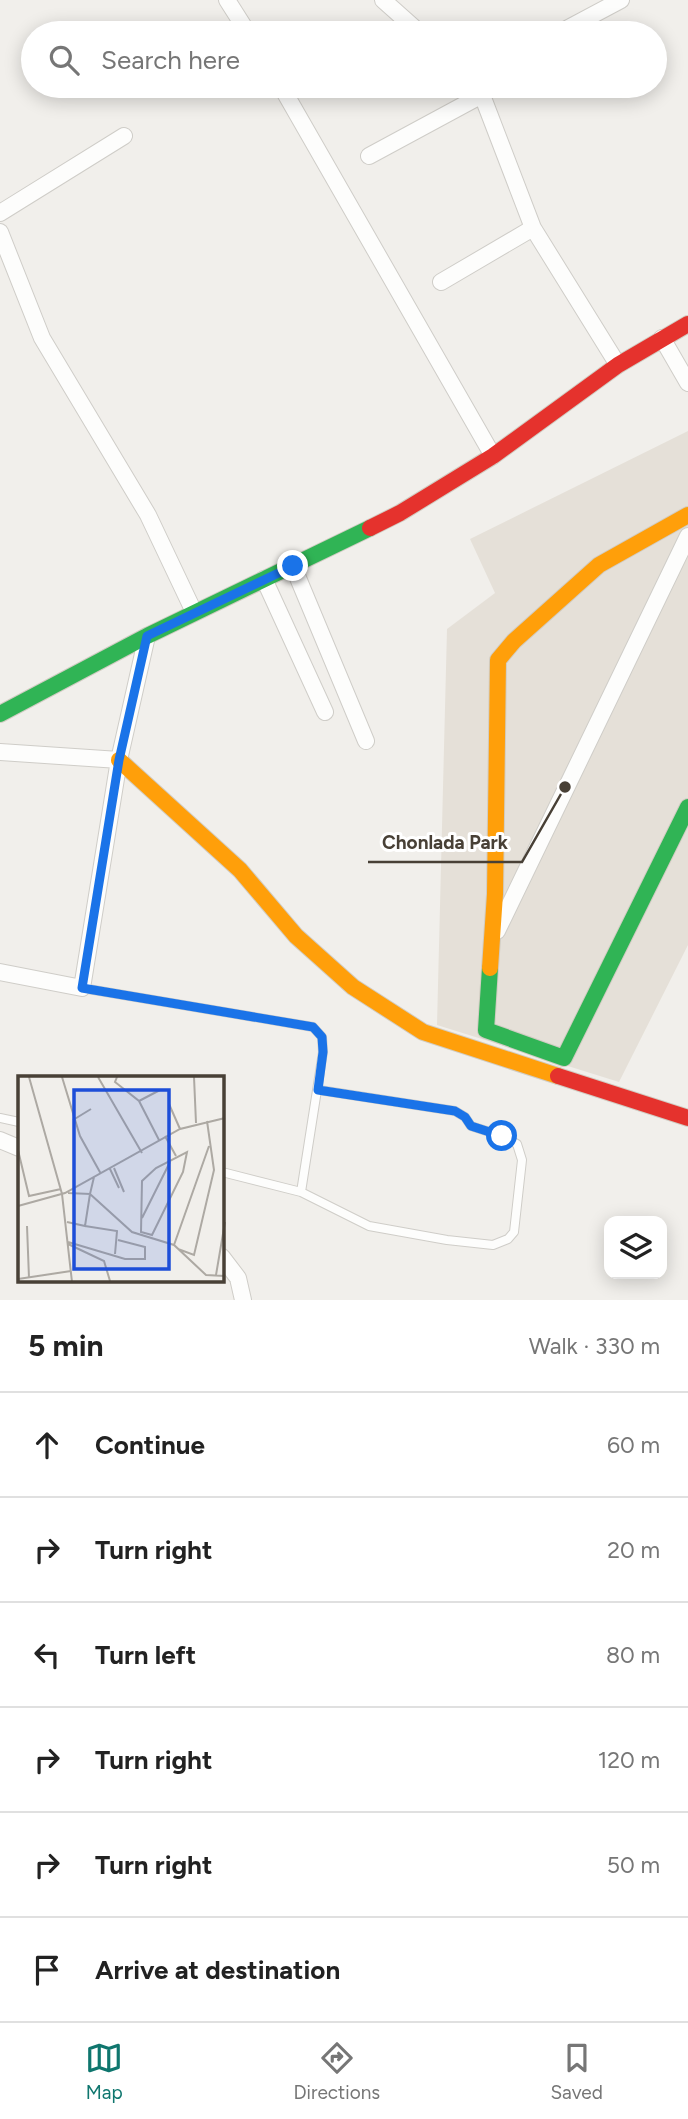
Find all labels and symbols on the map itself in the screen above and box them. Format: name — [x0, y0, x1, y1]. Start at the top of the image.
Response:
route end — [277, 550, 308, 581]
callout: Chonlada Park — [368, 822, 522, 862]
text: Chonlada Park — [382, 831, 509, 854]
inset map — [18, 1076, 224, 1282]
route start — [486, 1120, 517, 1151]

